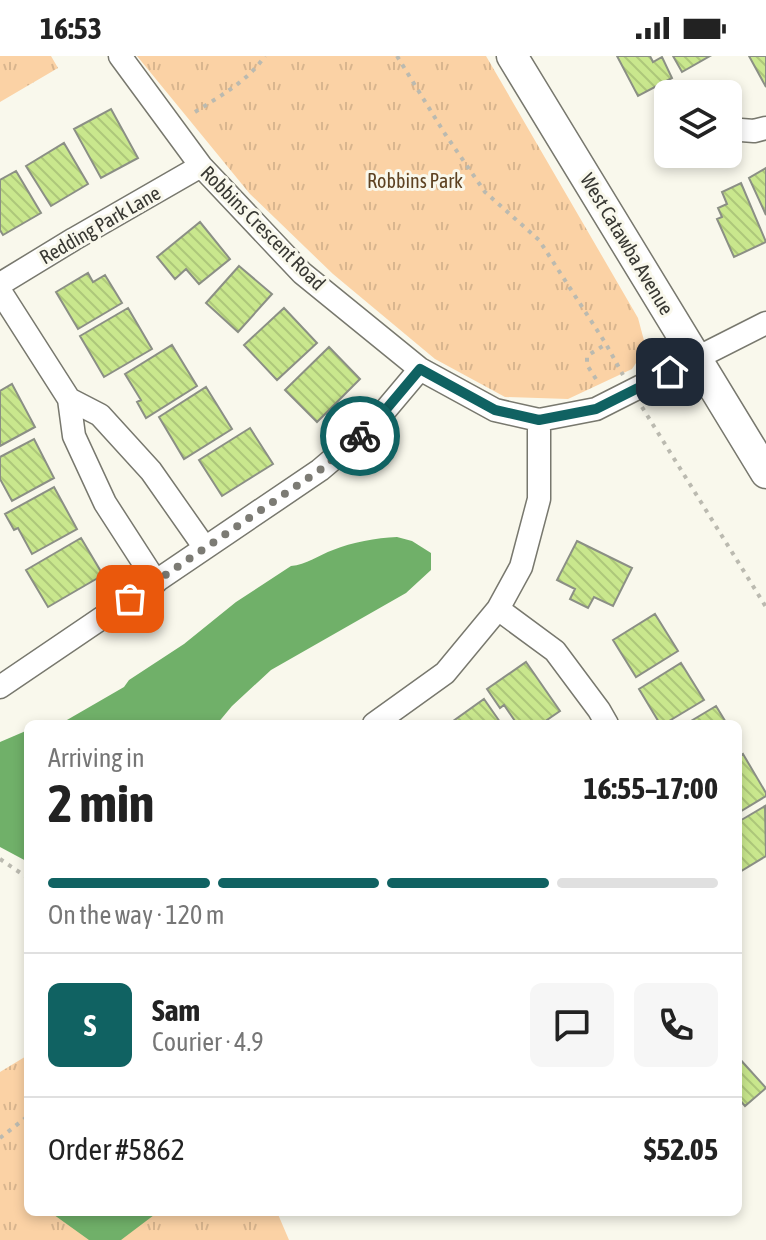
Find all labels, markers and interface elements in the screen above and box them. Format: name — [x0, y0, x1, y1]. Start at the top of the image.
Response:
text: 16:53 — [40, 11, 102, 45]
map controls — [654, 80, 742, 168]
button: layers — [654, 80, 742, 168]
street label: Robbins Crescent Road — [196, 161, 330, 295]
park label: Robbins Park — [367, 169, 463, 192]
street label: West Catawba Avenue — [576, 169, 679, 319]
street label: Redding Park Lane — [35, 181, 164, 268]
pin — [636, 338, 704, 406]
icon: home — [648, 350, 692, 394]
courier — [320, 396, 400, 476]
icon: bike — [338, 414, 382, 458]
pin — [96, 565, 164, 633]
icon: bag — [108, 577, 152, 621]
text: Arriving in — [48, 743, 145, 773]
text: 16:55–17:00 — [583, 771, 718, 805]
text: 2 min — [48, 773, 154, 833]
text: On the way · 120 m — [48, 900, 225, 930]
button: chat — [530, 983, 614, 1067]
button: phone — [634, 983, 718, 1067]
text: Sam — [152, 993, 200, 1027]
text: S — [84, 1008, 96, 1042]
text: Courier · 4.9 — [152, 1027, 263, 1057]
text: Order #5862 — [48, 1132, 185, 1166]
text: $52.05 — [644, 1132, 718, 1166]

